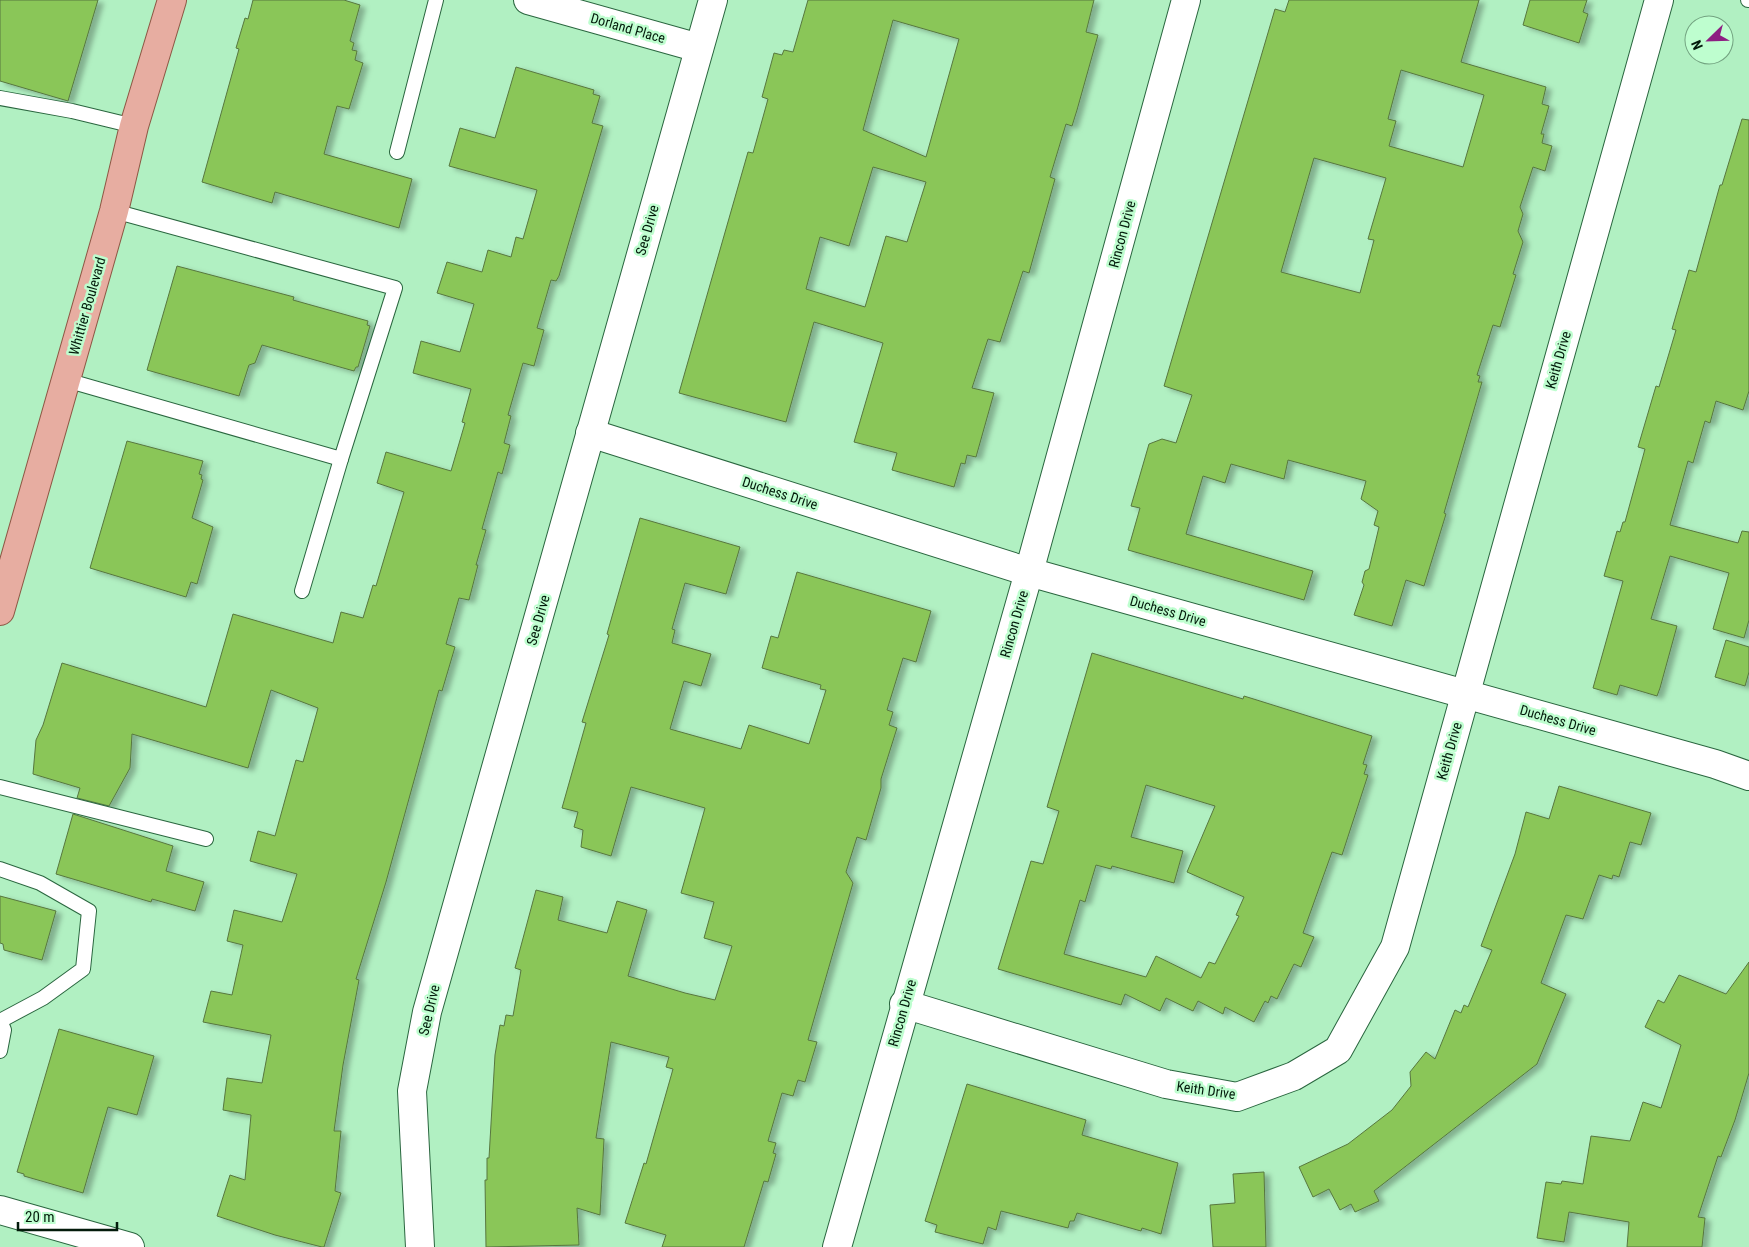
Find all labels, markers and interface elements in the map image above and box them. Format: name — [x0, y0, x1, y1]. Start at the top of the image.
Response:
street label: Dorland Place — [589, 10, 668, 46]
north arrow — [1684, 15, 1734, 65]
text: N — [1688, 38, 1706, 52]
street label: Rincon Drive — [1105, 198, 1139, 269]
street label: See Drive — [632, 203, 662, 257]
street label: Whittier Boulevard — [65, 255, 109, 357]
street label: Keith Drive — [1542, 329, 1574, 391]
street label: Duchess Drive — [740, 473, 820, 513]
street label: Rincon Drive — [997, 588, 1031, 659]
street label: Duchess Drive — [1128, 592, 1208, 630]
street label: See Drive — [523, 593, 553, 647]
street label: Duchess Drive — [1518, 701, 1598, 739]
street label: Keith Drive — [1433, 720, 1465, 782]
street label: Rincon Drive — [885, 977, 919, 1048]
street label: See Drive — [415, 983, 443, 1037]
street label: Keith Drive — [1176, 1078, 1237, 1102]
scale bar — [18, 1200, 116, 1232]
text: 20 m — [25, 1208, 55, 1226]

